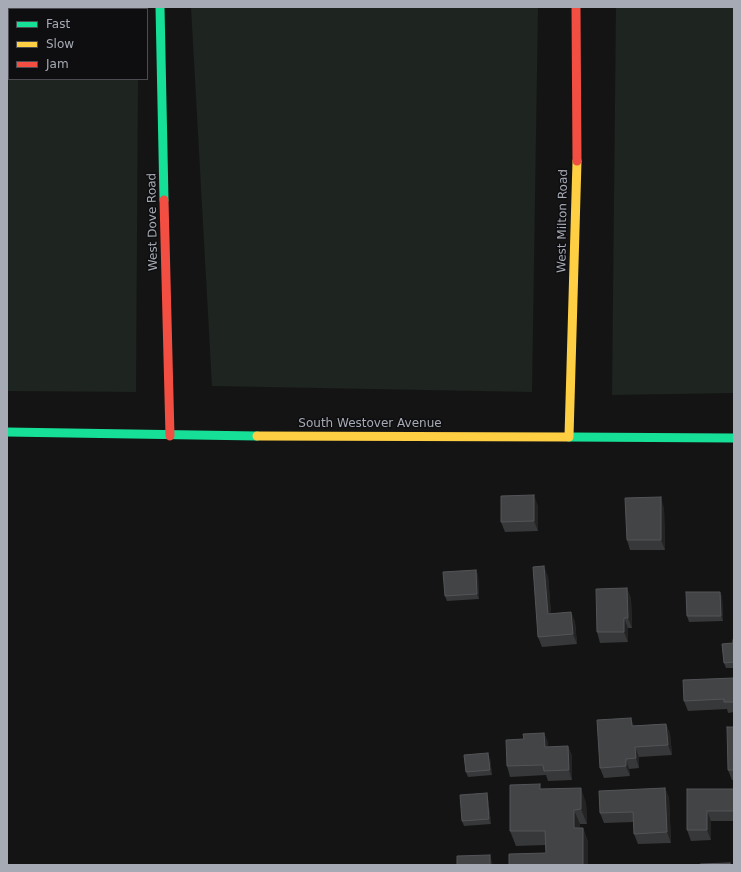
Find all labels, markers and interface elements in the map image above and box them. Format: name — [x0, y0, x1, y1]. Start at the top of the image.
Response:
legend — [8, 8, 148, 80]
text: Fast — [46, 17, 70, 31]
text: Slow — [46, 37, 74, 51]
text: Jam — [46, 57, 69, 71]
street label: West Milton Road — [555, 169, 571, 273]
street label: West Dove Road — [145, 173, 161, 271]
street label: South Westover Avenue — [298, 417, 442, 431]

